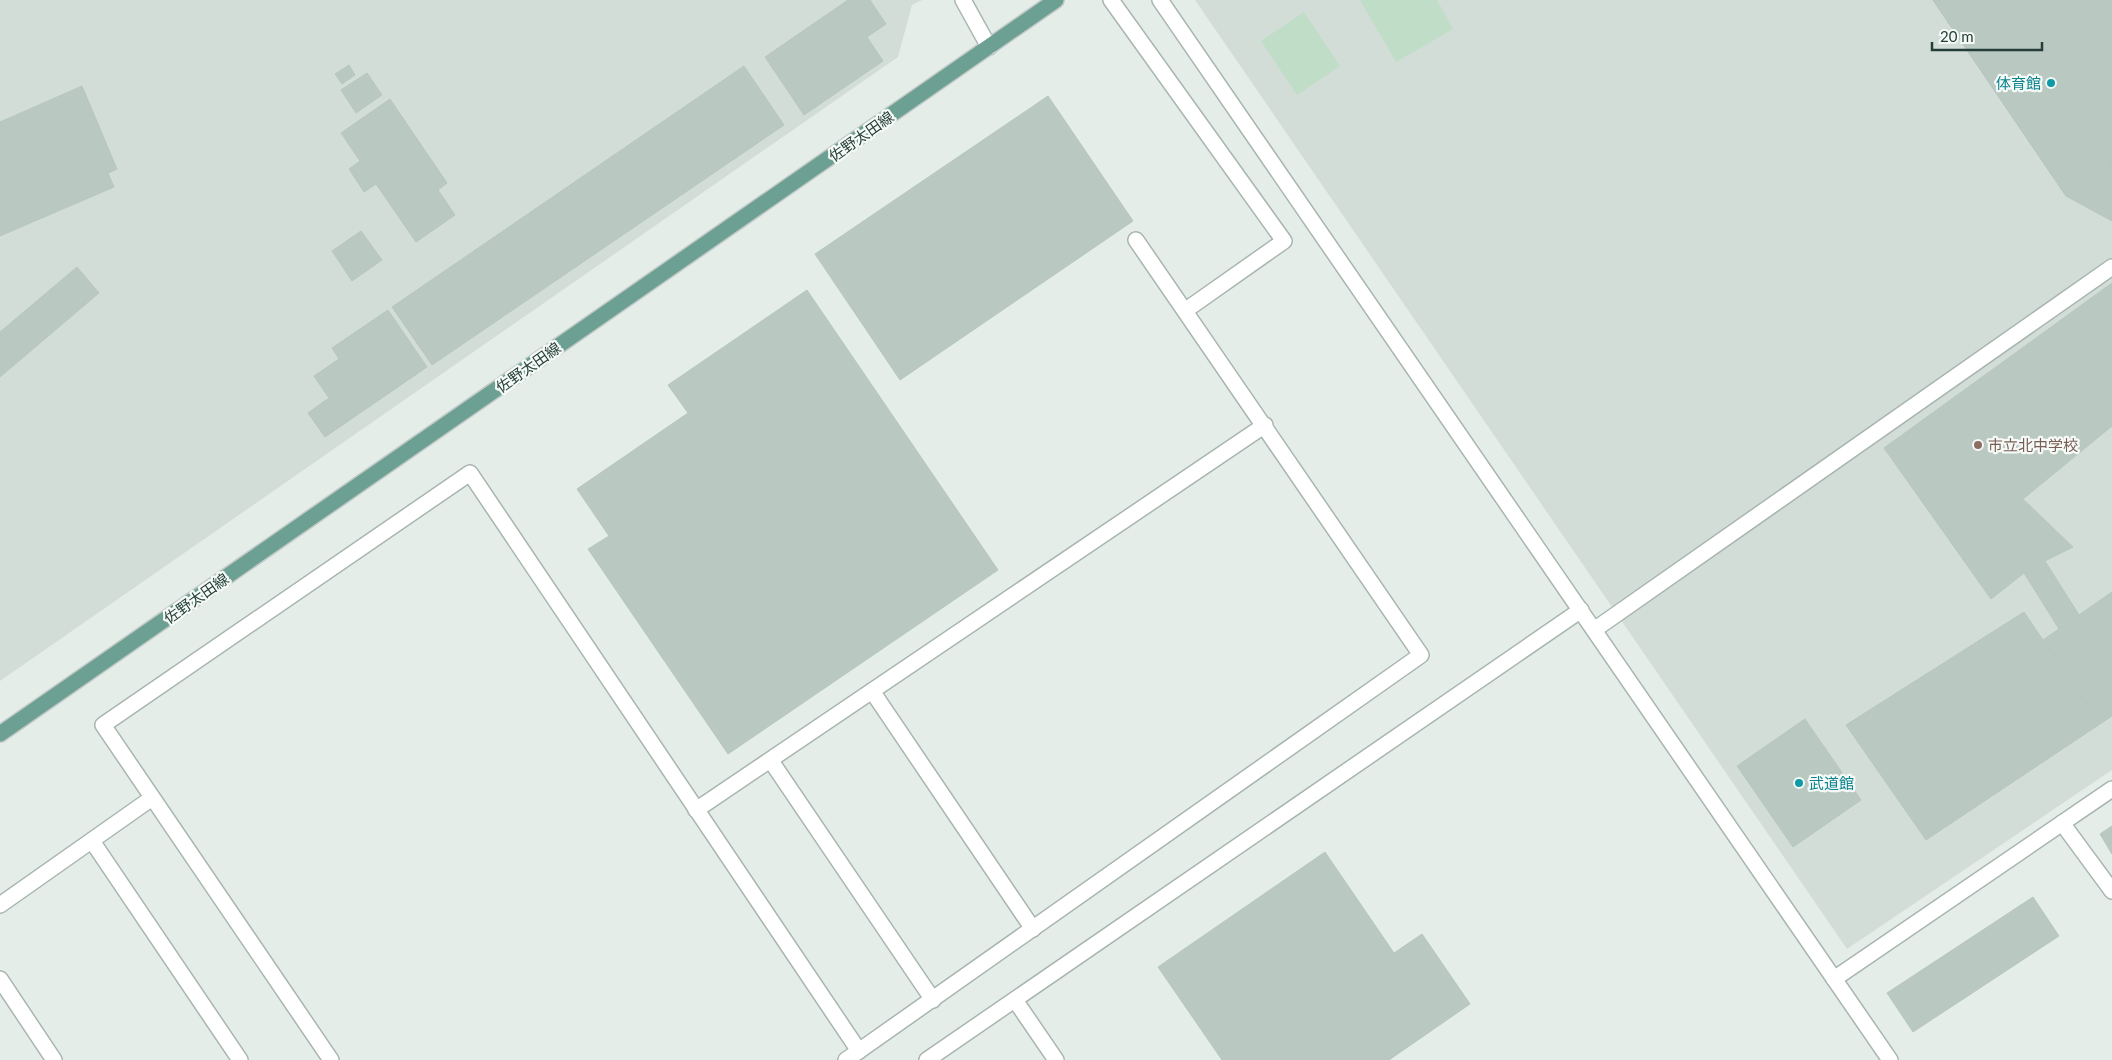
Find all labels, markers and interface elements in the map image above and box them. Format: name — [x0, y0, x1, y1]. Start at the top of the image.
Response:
scale bar — [1932, 20, 2042, 52]
text: 20 m — [1940, 27, 1974, 45]
place label: 体育館 — [1996, 74, 2041, 92]
marker: 体育館 — [2045, 77, 2057, 89]
street label: 佐野太田線 — [825, 107, 897, 165]
street label: 佐野太田線 — [492, 338, 564, 396]
place label: 市立北中学校 — [1988, 436, 2078, 454]
marker: 市立北中学校 — [1972, 439, 1984, 451]
street label: 佐野太田線 — [160, 569, 232, 627]
place label: 武道館 — [1809, 774, 1854, 792]
marker: 武道館 — [1793, 777, 1805, 789]

